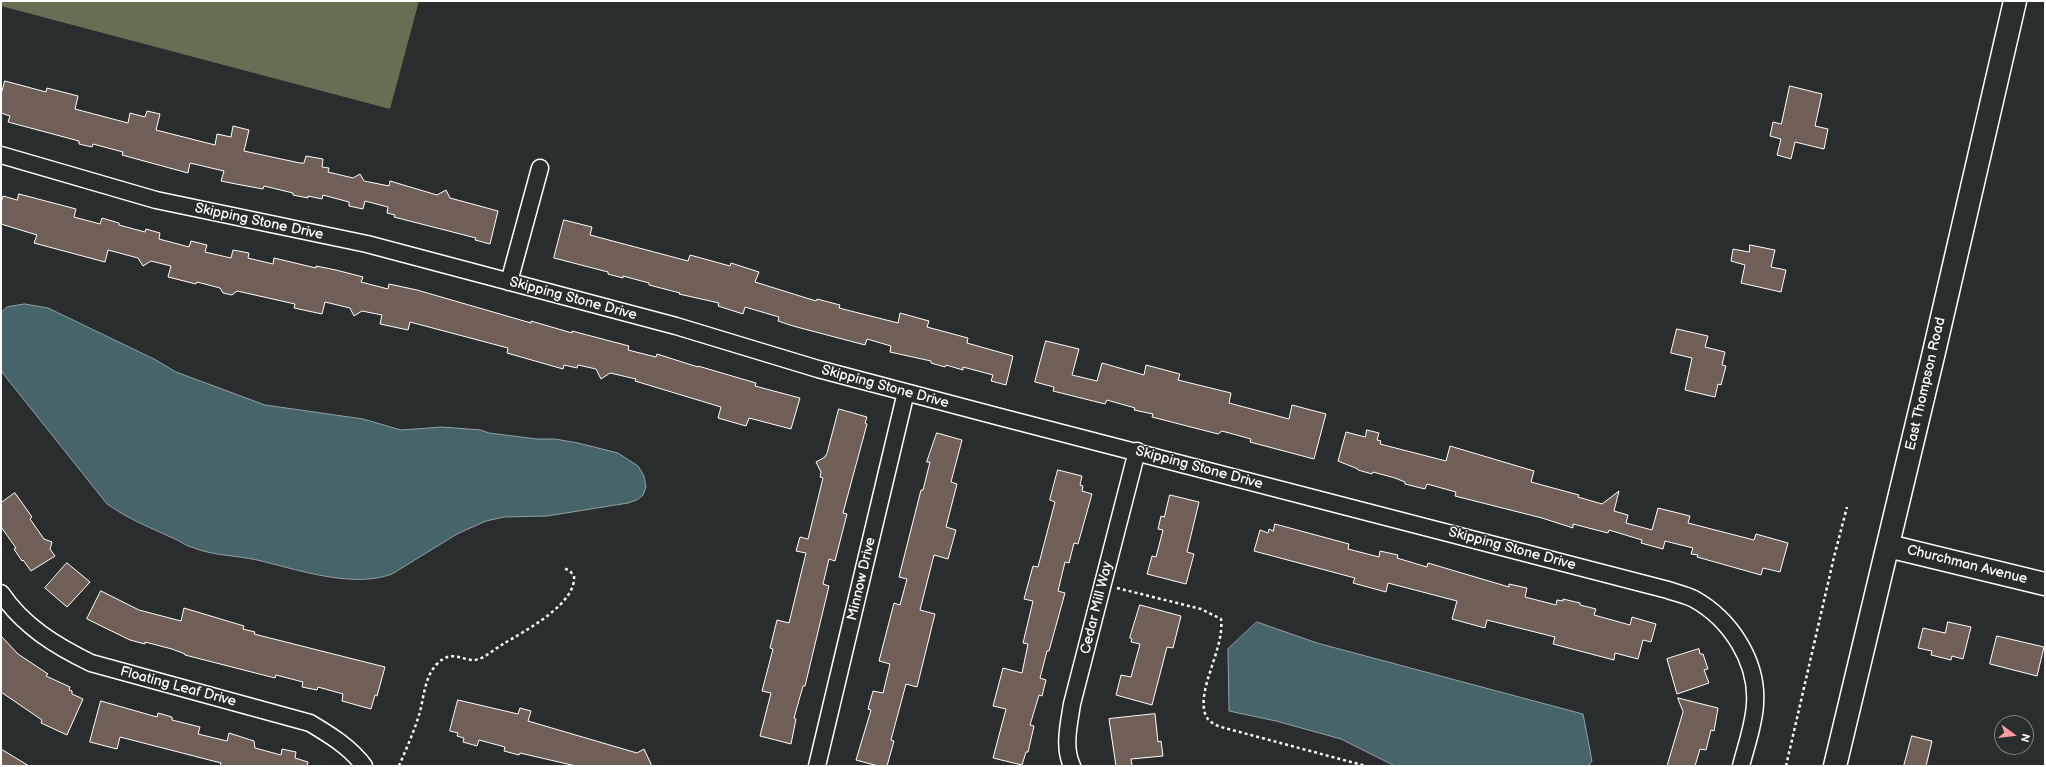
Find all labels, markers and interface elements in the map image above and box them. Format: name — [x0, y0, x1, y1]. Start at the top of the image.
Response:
street label: Skipping Stone Drive — [193, 200, 325, 244]
street label: Skipping Stone Drive — [508, 274, 638, 324]
street label: East Thompson Road — [1903, 316, 1949, 452]
street label: Skipping Stone Drive — [820, 362, 950, 412]
street label: Skipping Stone Drive — [1134, 443, 1264, 493]
street label: Skipping Stone Drive — [1447, 524, 1577, 574]
street label: Minnow Drive — [844, 536, 880, 622]
street label: Churchman Avenue — [1905, 542, 2029, 588]
street label: Cedar Mill Way — [1077, 560, 1117, 656]
street label: Floating Leaf Drive — [118, 663, 238, 711]
north arrow — [1994, 715, 2034, 755]
text: N — [2018, 732, 2032, 744]

